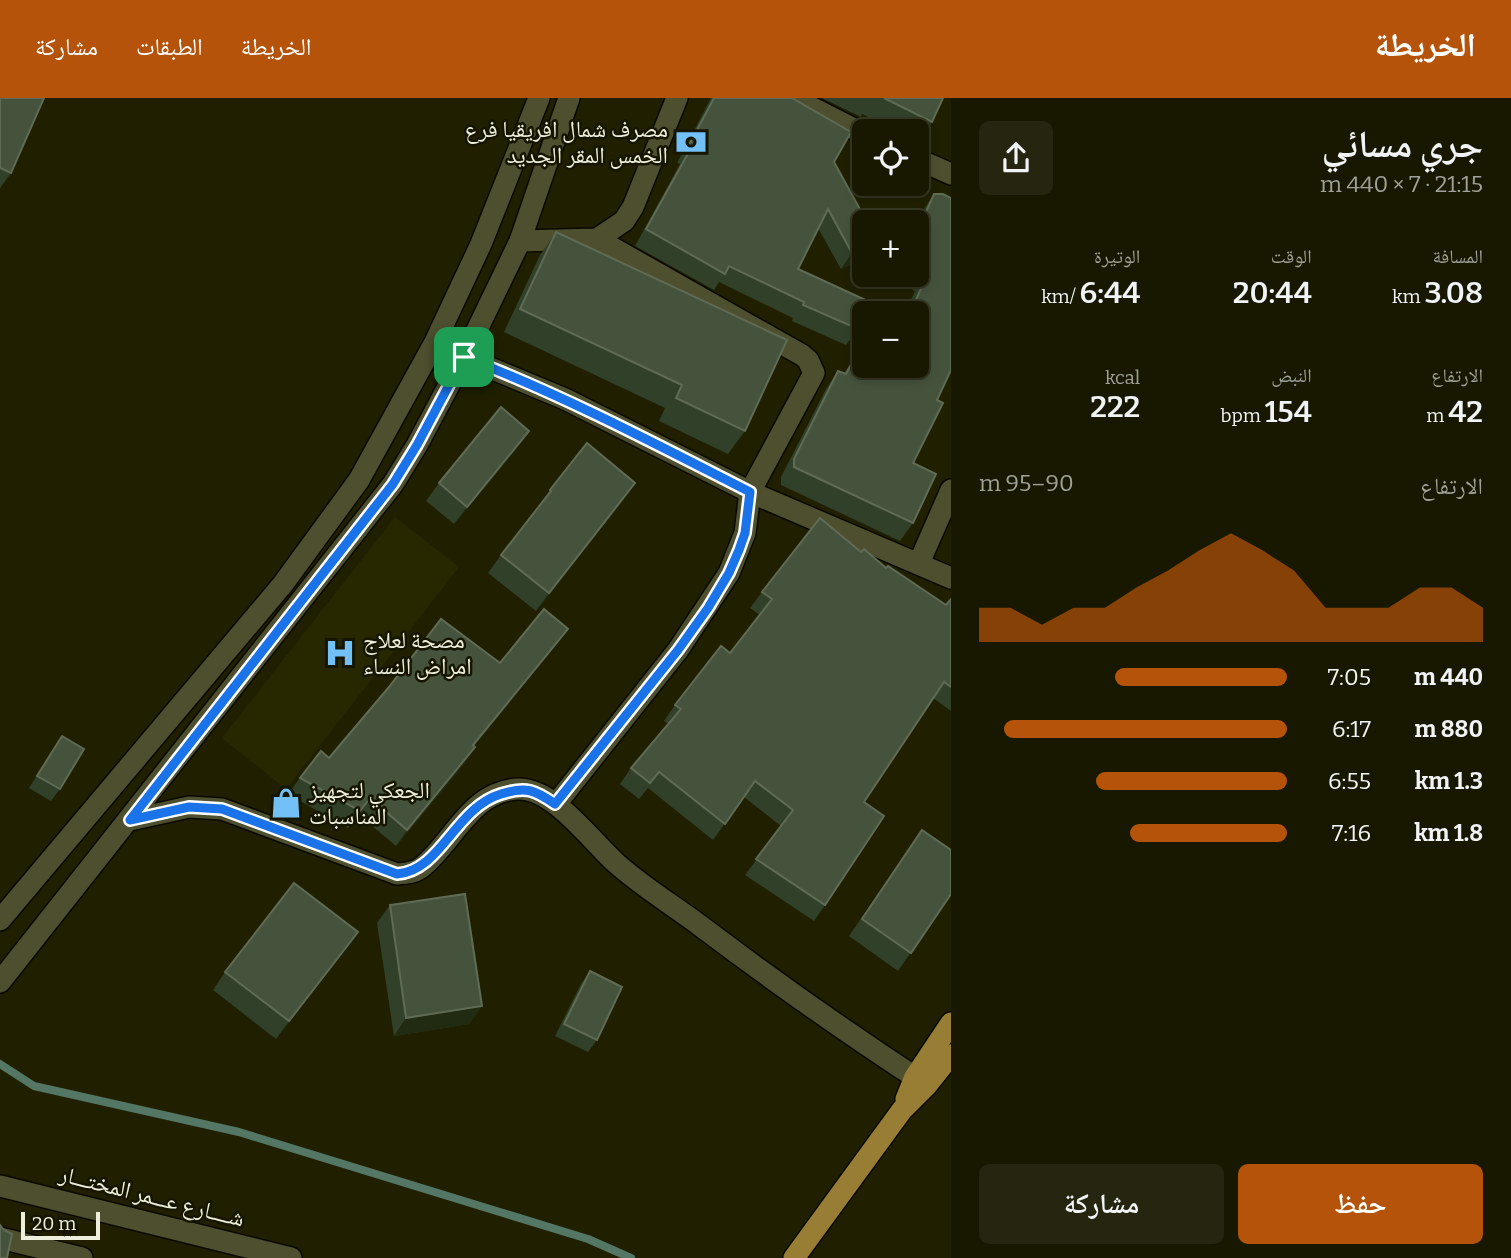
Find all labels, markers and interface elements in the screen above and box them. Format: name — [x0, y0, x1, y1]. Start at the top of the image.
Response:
text: الخريطة — [1375, 25, 1476, 65]
text: مشاركة — [35, 33, 98, 61]
text: الطبقات — [136, 33, 203, 61]
text: الخريطة — [241, 33, 311, 61]
place label: مصرف شمال افريقيا فرع الخمس المقر الجديد — [465, 115, 668, 169]
map controls — [852, 119, 929, 378]
button: locate — [852, 119, 929, 196]
button: share — [979, 121, 1053, 195]
text: جري مسائي — [1321, 121, 1483, 167]
bank icon: مصرف شمال افريقيا فرع الخمس المقر الجديد — [674, 125, 708, 159]
text: 21:15 · 7 × 440 m — [1320, 170, 1483, 198]
button: + — [852, 210, 929, 287]
text: الوتيرة — [1094, 245, 1140, 268]
text: الوقت — [1271, 245, 1312, 268]
text: المسافة — [1433, 245, 1483, 268]
text: 6:44 — [1080, 275, 1140, 311]
text: 20:44 — [1233, 275, 1312, 311]
text: 3.08 — [1424, 275, 1483, 311]
text: /km — [1041, 285, 1080, 308]
text: km — [1392, 285, 1424, 308]
button: − — [852, 301, 929, 378]
pin — [434, 327, 494, 387]
icon: arrive — [445, 338, 483, 376]
text: النبض — [1271, 364, 1312, 387]
text: الارتفاع — [1431, 364, 1483, 387]
text: kcal — [1105, 366, 1140, 389]
text: 222 — [1090, 389, 1140, 425]
text: 154 — [1265, 394, 1312, 430]
text: 42 — [1448, 394, 1483, 430]
text: bpm — [1220, 404, 1265, 427]
text: m — [1426, 404, 1448, 427]
text: 90–95 m — [979, 469, 1074, 497]
text: الارتفاع — [1420, 472, 1483, 500]
place label: مصحة لعلاج امراض النساء — [363, 626, 472, 680]
hospital icon: مصحة لعلاج امراض النساء — [323, 636, 357, 670]
text: 7:05 — [1328, 663, 1371, 691]
text: 440 m — [1414, 663, 1483, 691]
text: 6:17 — [1332, 715, 1371, 743]
text: 880 m — [1415, 715, 1483, 743]
text: 6:55 — [1328, 767, 1371, 795]
text: 1.3 km — [1415, 767, 1483, 795]
place label: الجعكي لتجهيز المناسبات — [308, 776, 430, 830]
shop icon: الجعكي لتجهيز المناسبات — [269, 786, 303, 820]
text: 7:16 — [1332, 819, 1371, 847]
text: 1.8 km — [1414, 819, 1483, 847]
street label: شــــارع عـــمر المختـــار — [55, 1159, 247, 1234]
button: مشاركة — [979, 1164, 1224, 1244]
button: حفظ — [1238, 1164, 1483, 1244]
scale bar — [21, 1209, 100, 1241]
text: 20 m — [32, 1212, 76, 1235]

